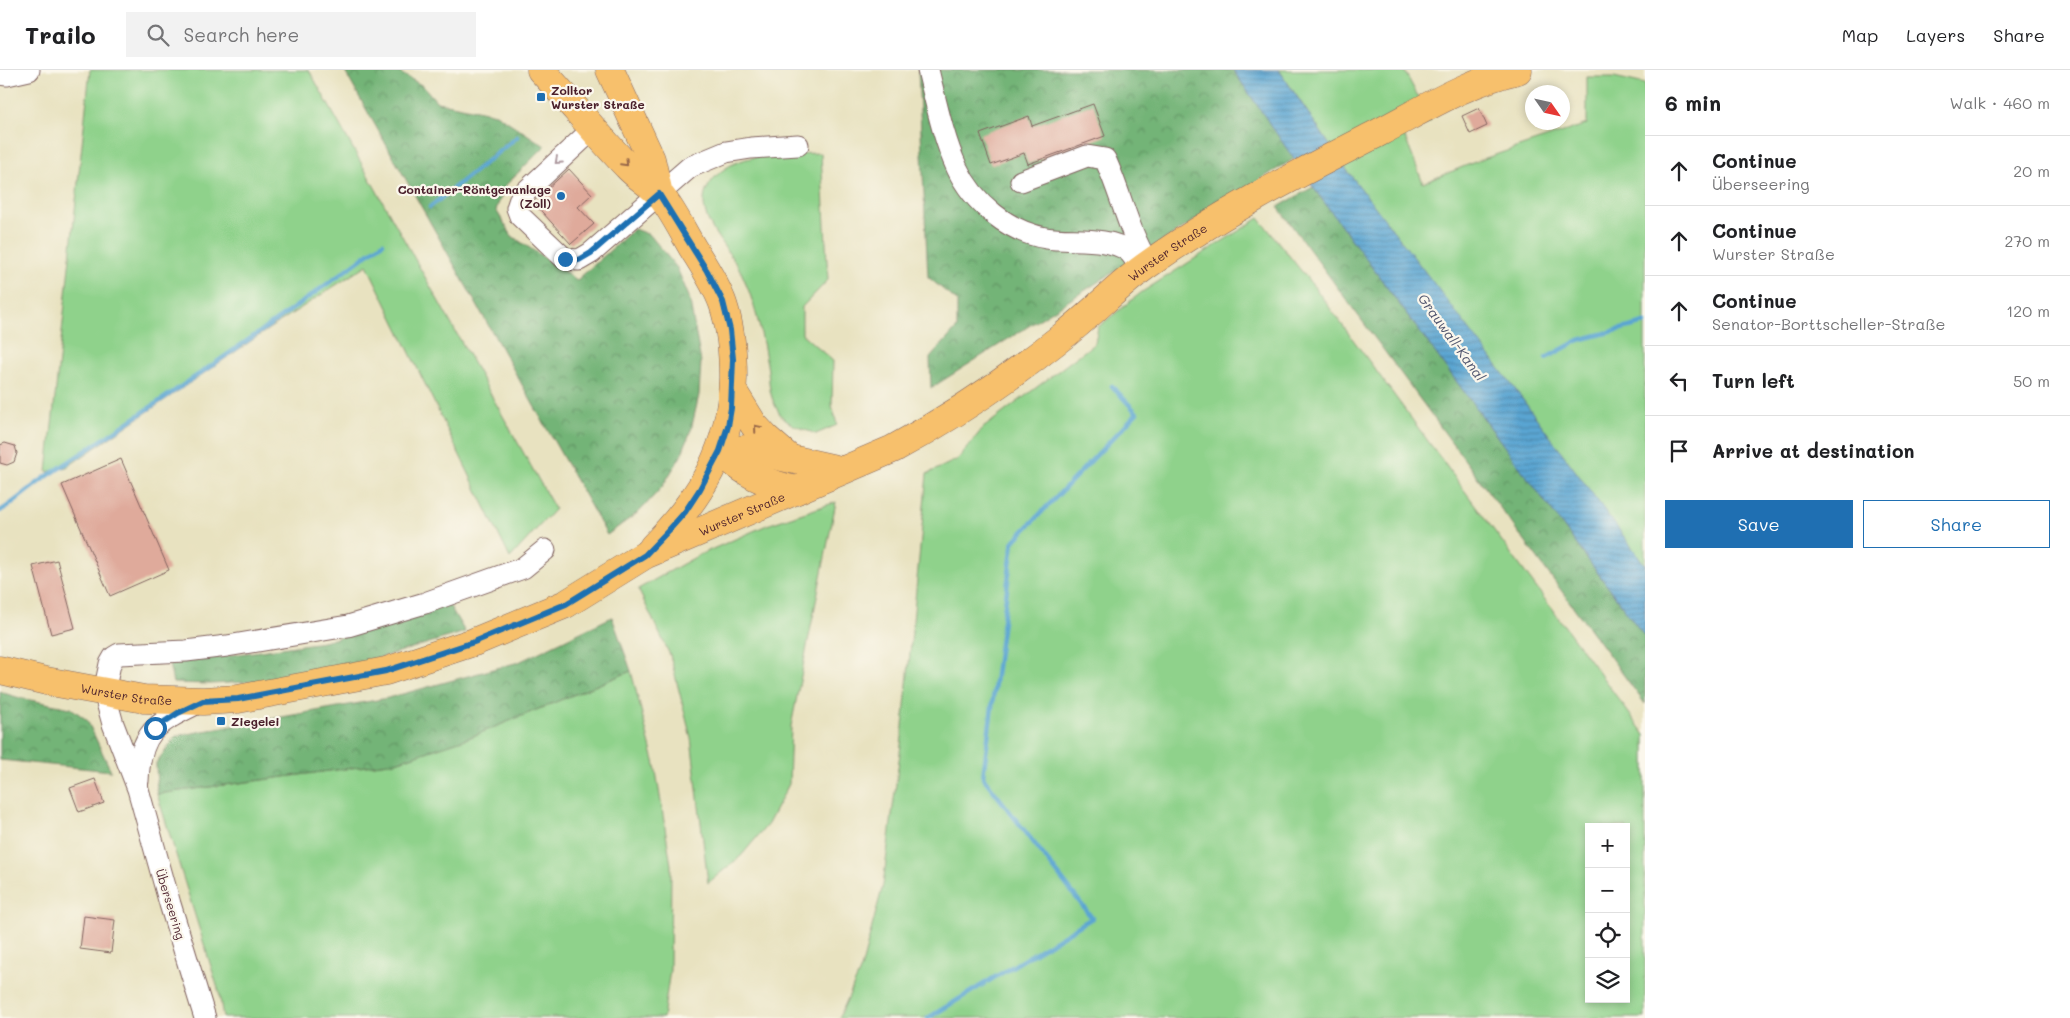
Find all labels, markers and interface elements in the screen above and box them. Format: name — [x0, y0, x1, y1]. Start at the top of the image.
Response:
search box — [126, 12, 476, 57]
text: Trailo — [25, 19, 96, 50]
icon: search — [144, 21, 172, 49]
text: Search here — [184, 22, 299, 47]
text: Map — [1842, 23, 1878, 47]
text: Layers — [1906, 23, 1965, 47]
text: Share — [1993, 23, 2045, 47]
place label: Zolltor Wurster Straße — [551, 82, 645, 112]
north arrow — [1525, 85, 1570, 130]
text: 6 min — [1665, 89, 1721, 116]
marker: Zolltor Wurster Straße — [535, 91, 547, 103]
text: Walk · 460 m — [1949, 92, 2050, 113]
text: Continue — [1712, 148, 1797, 173]
one-way arrow — [555, 155, 564, 164]
icon: ahead — [1665, 157, 1693, 185]
one-way arrow — [619, 158, 628, 167]
text: 20 m — [2013, 160, 2050, 181]
text: Überseering — [1712, 173, 1809, 194]
place label: Container-Röntgenanlage (Zoll) — [398, 181, 551, 211]
marker: Container-Röntgenanlage (Zoll) — [555, 190, 567, 202]
text: Continue — [1712, 218, 1797, 243]
street label: Wurster Straße — [1125, 220, 1210, 285]
icon: ahead — [1665, 227, 1693, 255]
text: 270 m — [2004, 230, 2050, 251]
text: Wurster Straße — [1712, 243, 1835, 264]
route end — [554, 248, 577, 271]
text: Continue — [1712, 288, 1797, 313]
water label: Grauwall-Kanal — [1414, 290, 1490, 385]
icon: ahead — [1665, 297, 1693, 325]
text: 120 m — [2006, 300, 2050, 321]
text: Senator-Borttscheller-Straße — [1712, 313, 1946, 334]
icon: left — [1665, 367, 1693, 395]
text: Turn left — [1712, 368, 1795, 393]
text: 50 m — [2013, 370, 2050, 391]
one-way arrow — [754, 425, 763, 434]
icon: arrive — [1665, 437, 1693, 465]
text: Arrive at destination — [1712, 438, 1915, 463]
street label: Wurster Straße — [696, 488, 787, 539]
button: Save — [1665, 500, 1853, 548]
button: Share — [1863, 500, 2050, 548]
street label: Wurster Straße — [80, 680, 172, 708]
place label: Ziegelei — [231, 713, 279, 729]
marker: Ziegelei — [215, 715, 227, 727]
route start — [144, 717, 167, 740]
map controls — [1585, 823, 1630, 1003]
button: + — [1585, 823, 1630, 868]
street label: Überseering — [153, 867, 189, 941]
button: − — [1585, 868, 1630, 913]
button: locate — [1585, 913, 1630, 958]
button: layers — [1585, 958, 1630, 1003]

